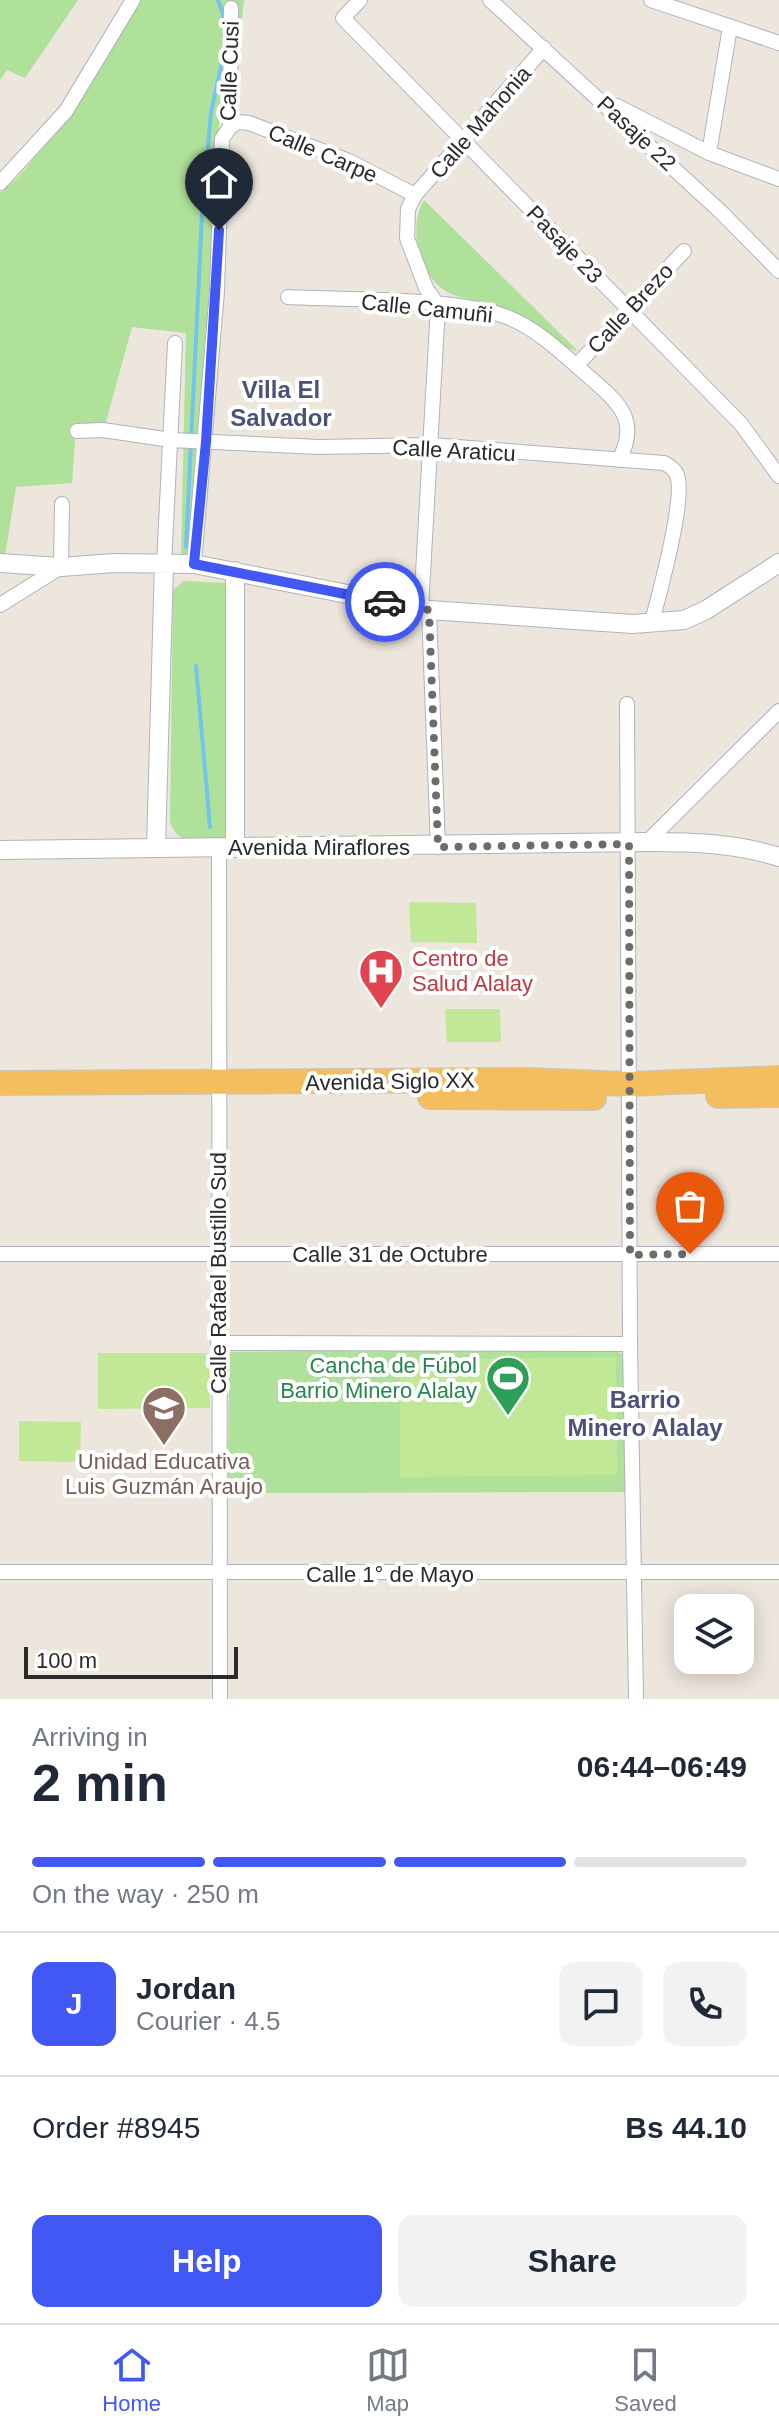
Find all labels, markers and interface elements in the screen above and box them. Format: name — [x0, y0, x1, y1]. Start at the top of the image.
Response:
street label: Calle Cusi — [215, 20, 244, 122]
street label: Calle Mahonia — [425, 60, 536, 184]
street label: Pasaje 22 — [592, 91, 681, 176]
street label: Calle Carpe — [264, 119, 381, 188]
pin — [185, 148, 253, 230]
icon: home — [197, 160, 241, 204]
street label: Pasaje 23 — [522, 200, 608, 288]
street label: Calle Brezo — [582, 258, 678, 358]
street label: Calle Camuñi — [360, 289, 494, 328]
district label: Villa El Salvador — [230, 376, 332, 431]
street label: Calle Araticu — [392, 435, 516, 466]
courier — [345, 562, 425, 642]
icon: car — [363, 580, 407, 624]
street label: Avenida Miraflores — [228, 835, 410, 860]
place label: Centro de Salud Alalay — [412, 946, 533, 996]
hospital icon: Centro de Salud Alalay — [357, 947, 405, 1010]
street label: Avenida Siglo XX — [305, 1068, 475, 1095]
street label: Calle Rafael Bustillo Sud — [206, 1152, 231, 1394]
pin — [656, 1172, 724, 1254]
icon: bag — [668, 1184, 712, 1228]
street label: Calle 31 de Octubre — [292, 1242, 488, 1267]
place label: Cancha de Fúbol Barrio Minero Alalay — [280, 1353, 477, 1403]
sports icon: Cancha de Fúbol Barrio Minero Alalay — [484, 1354, 532, 1417]
school or university icon: Unidad Educativa Luis Guzmán Araujo — [140, 1384, 188, 1447]
district label: Barrio Minero Alalay — [567, 1386, 723, 1441]
place label: Unidad Educativa Luis Guzmán Araujo — [65, 1449, 263, 1499]
street label: Calle 1° de Mayo — [306, 1562, 474, 1587]
map controls — [674, 1594, 754, 1674]
button: layers — [674, 1594, 754, 1674]
scale bar — [24, 1643, 238, 1679]
text: 100 m — [36, 1648, 97, 1673]
text: Arriving in — [32, 1722, 148, 1752]
text: 06:44–06:49 — [577, 1750, 747, 1783]
text: 2 min — [32, 1754, 168, 1812]
text: On the way · 250 m — [32, 1879, 259, 1909]
button: chat — [559, 1962, 643, 2046]
button: phone — [663, 1962, 747, 2046]
text: Jordan — [136, 1972, 236, 2005]
text: J — [66, 1987, 82, 2020]
text: Courier · 4.5 — [136, 2006, 281, 2036]
text: Order #8945 — [32, 2111, 200, 2144]
text: Bs 44.10 — [625, 2111, 747, 2144]
button: Help — [32, 2215, 382, 2307]
button: Share — [398, 2215, 747, 2307]
tab: Home — [102, 2343, 161, 2417]
tab: Map — [366, 2343, 410, 2417]
tab: Saved — [614, 2343, 677, 2417]

